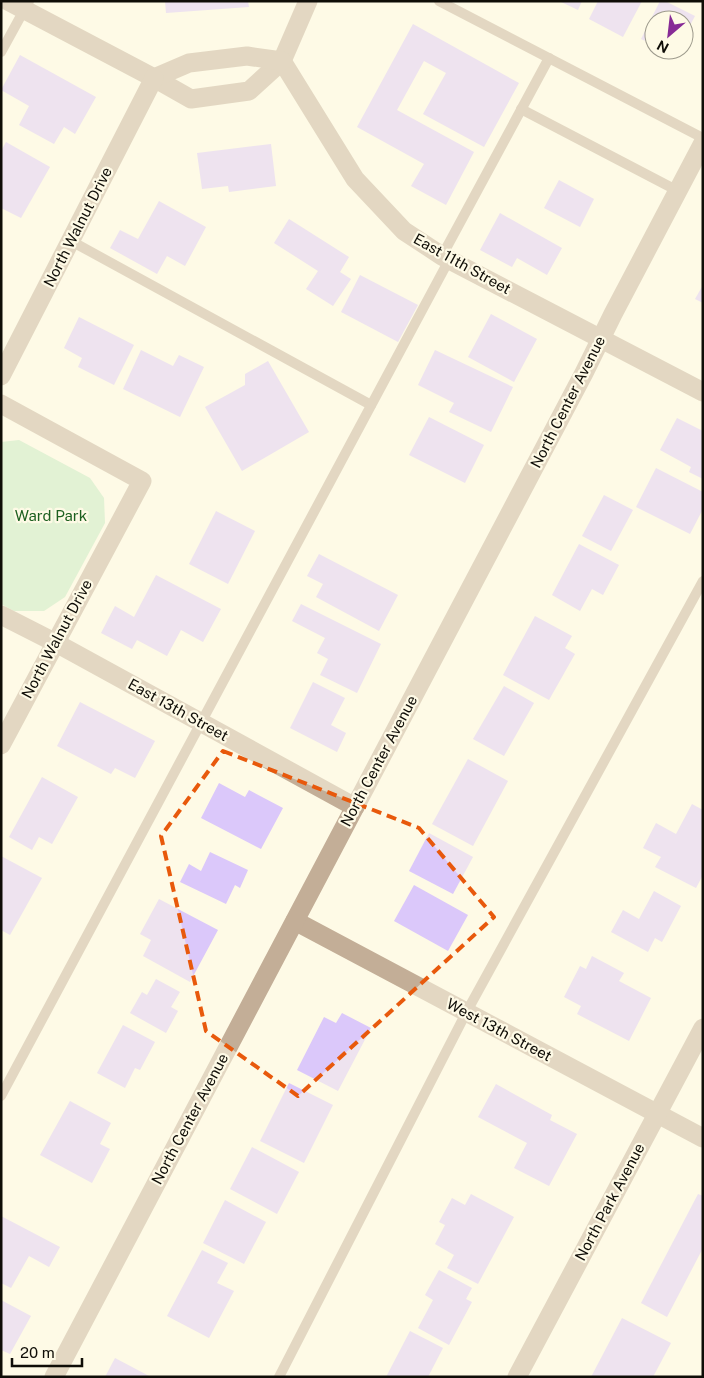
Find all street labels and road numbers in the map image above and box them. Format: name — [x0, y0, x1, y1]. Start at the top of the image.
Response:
street label: North Walnut Drive — [40, 164, 115, 290]
street label: East 11th Street — [411, 230, 514, 297]
street label: North Center Avenue — [527, 333, 608, 471]
street label: North Walnut Drive — [18, 576, 95, 701]
street label: East 13th Street — [125, 675, 231, 744]
street label: North Center Avenue — [337, 692, 420, 829]
street label: West 13th Street — [444, 995, 555, 1064]
street label: North Center Avenue — [148, 1050, 231, 1187]
street label: North Park Avenue — [571, 1140, 648, 1263]

